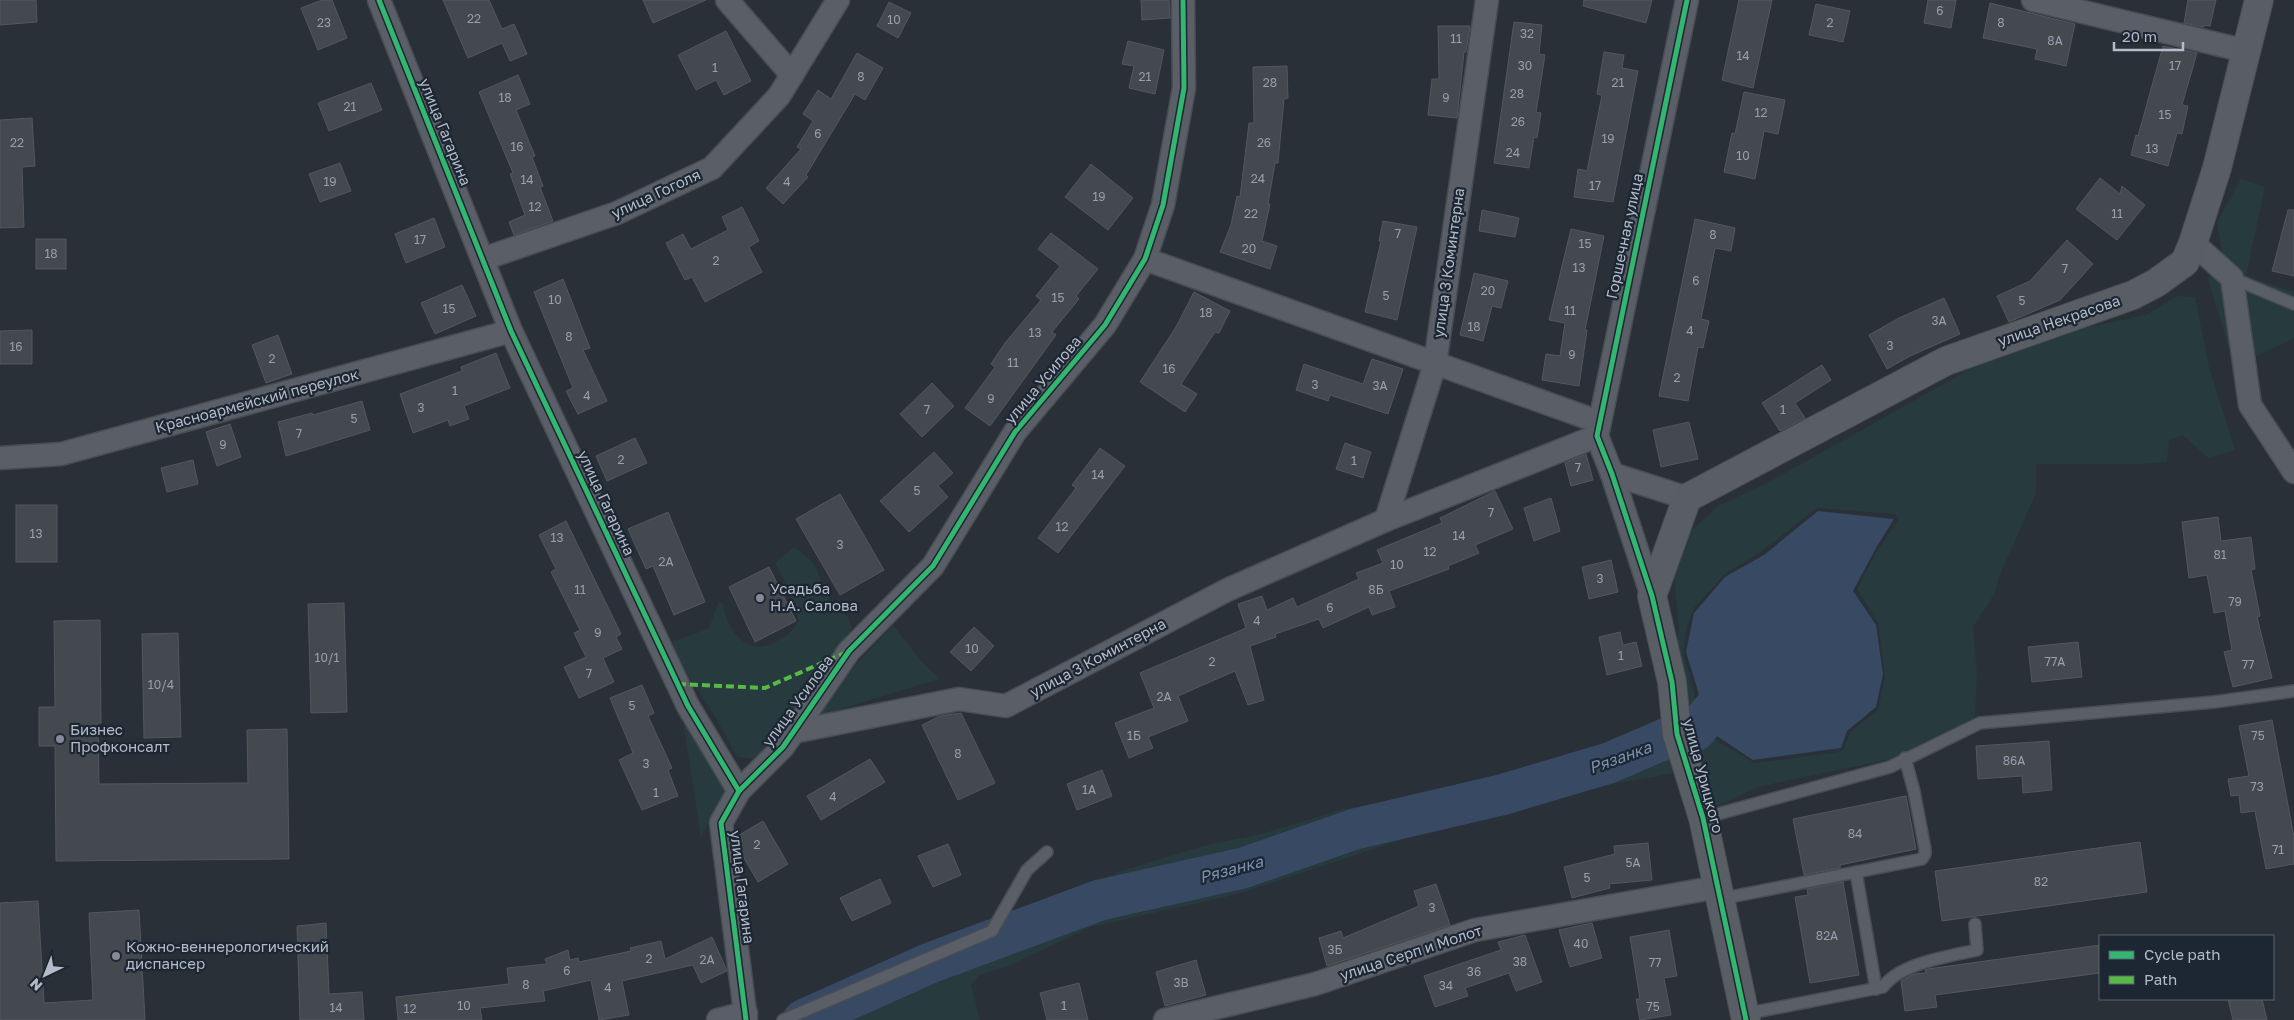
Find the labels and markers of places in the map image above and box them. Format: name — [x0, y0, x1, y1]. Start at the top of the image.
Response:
place label: Усадьба Н.А. Салова — [770, 579, 858, 614]
marker: Усадьба Н.А. Салова — [754, 592, 766, 604]
place label: Бизнес Профконсалт — [70, 720, 170, 755]
marker: Бизнес Профконсалт — [54, 733, 66, 745]
place label: Кожно-веннерологический диспансер — [126, 937, 329, 972]
marker: Кожно-веннерологический диспансер — [110, 950, 122, 962]

